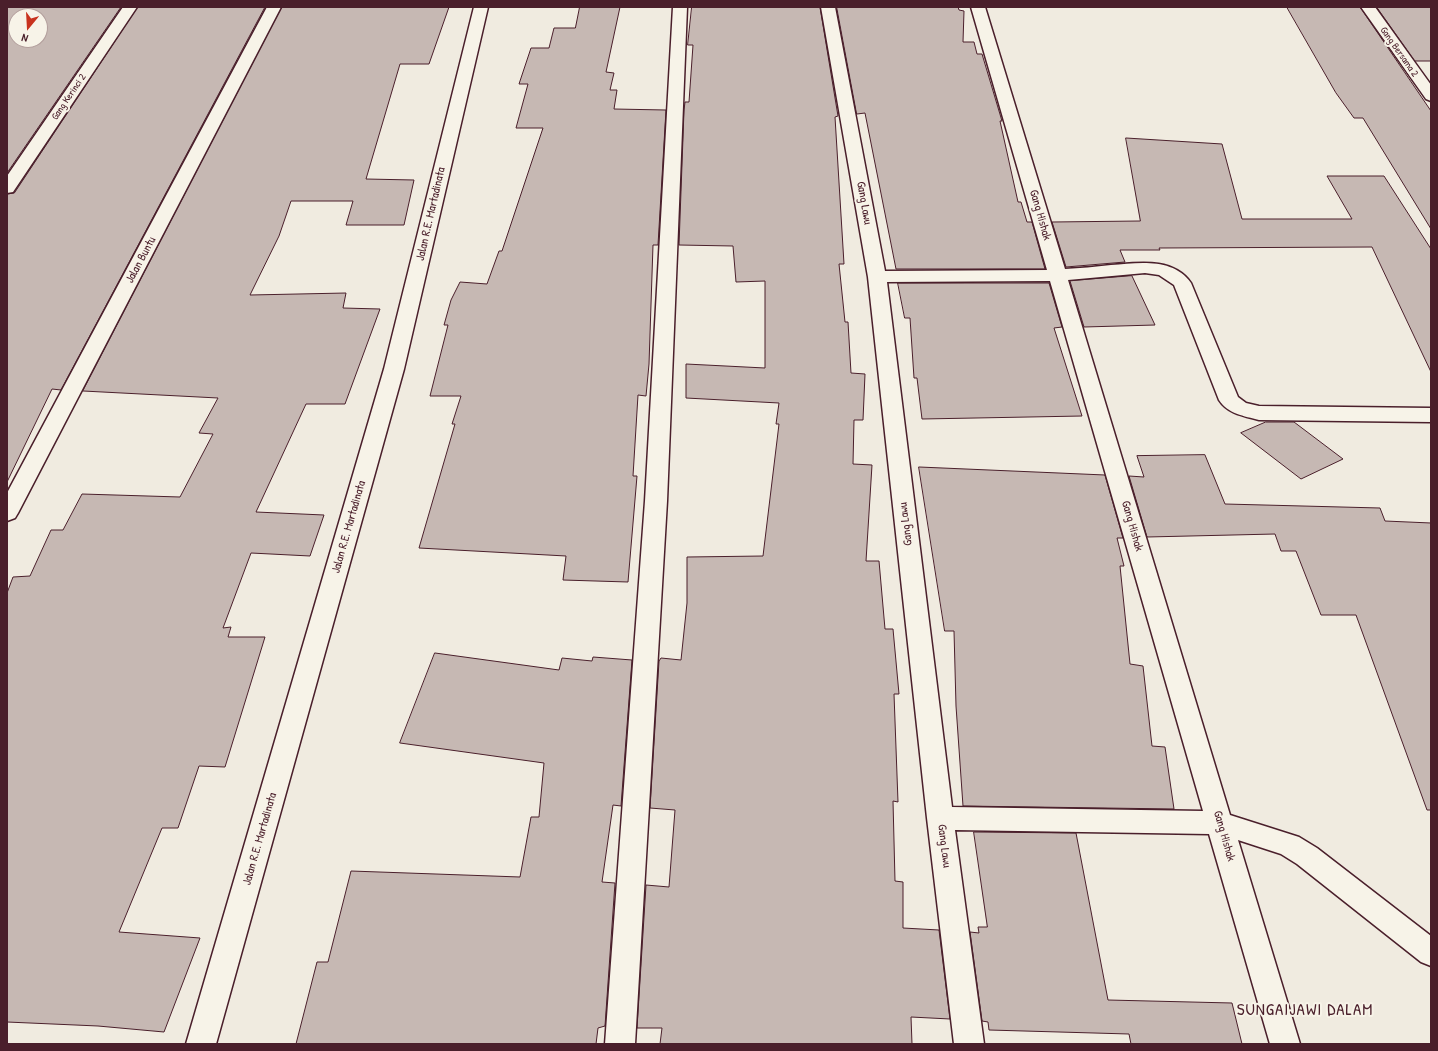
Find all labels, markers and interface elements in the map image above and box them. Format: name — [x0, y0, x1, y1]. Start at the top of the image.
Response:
north arrow — [8, 8, 48, 48]
street label: Gang Bersama 2 — [1377, 25, 1421, 79]
text: N — [20, 31, 30, 46]
street label: Gang Kerinci 2 — [49, 72, 89, 122]
street label: Jalan R.E. Martadinata — [413, 166, 449, 262]
street label: Gang Lawu — [853, 180, 875, 226]
street label: Gang Hishak — [1026, 188, 1054, 242]
street label: Jalan Buntu — [123, 234, 159, 286]
street label: Jalan R.E. Martadinata — [329, 479, 369, 575]
street label: Gang Hishak — [1118, 499, 1146, 553]
street label: Gang Lawu — [896, 502, 916, 546]
street label: Jalan R.E. Martadinata — [240, 791, 280, 887]
street label: Gang Hishak — [1210, 809, 1238, 863]
street label: Gang Lawu — [934, 824, 954, 868]
district label: SUNGAIJAWI DALAM — [1237, 1000, 1373, 1020]

